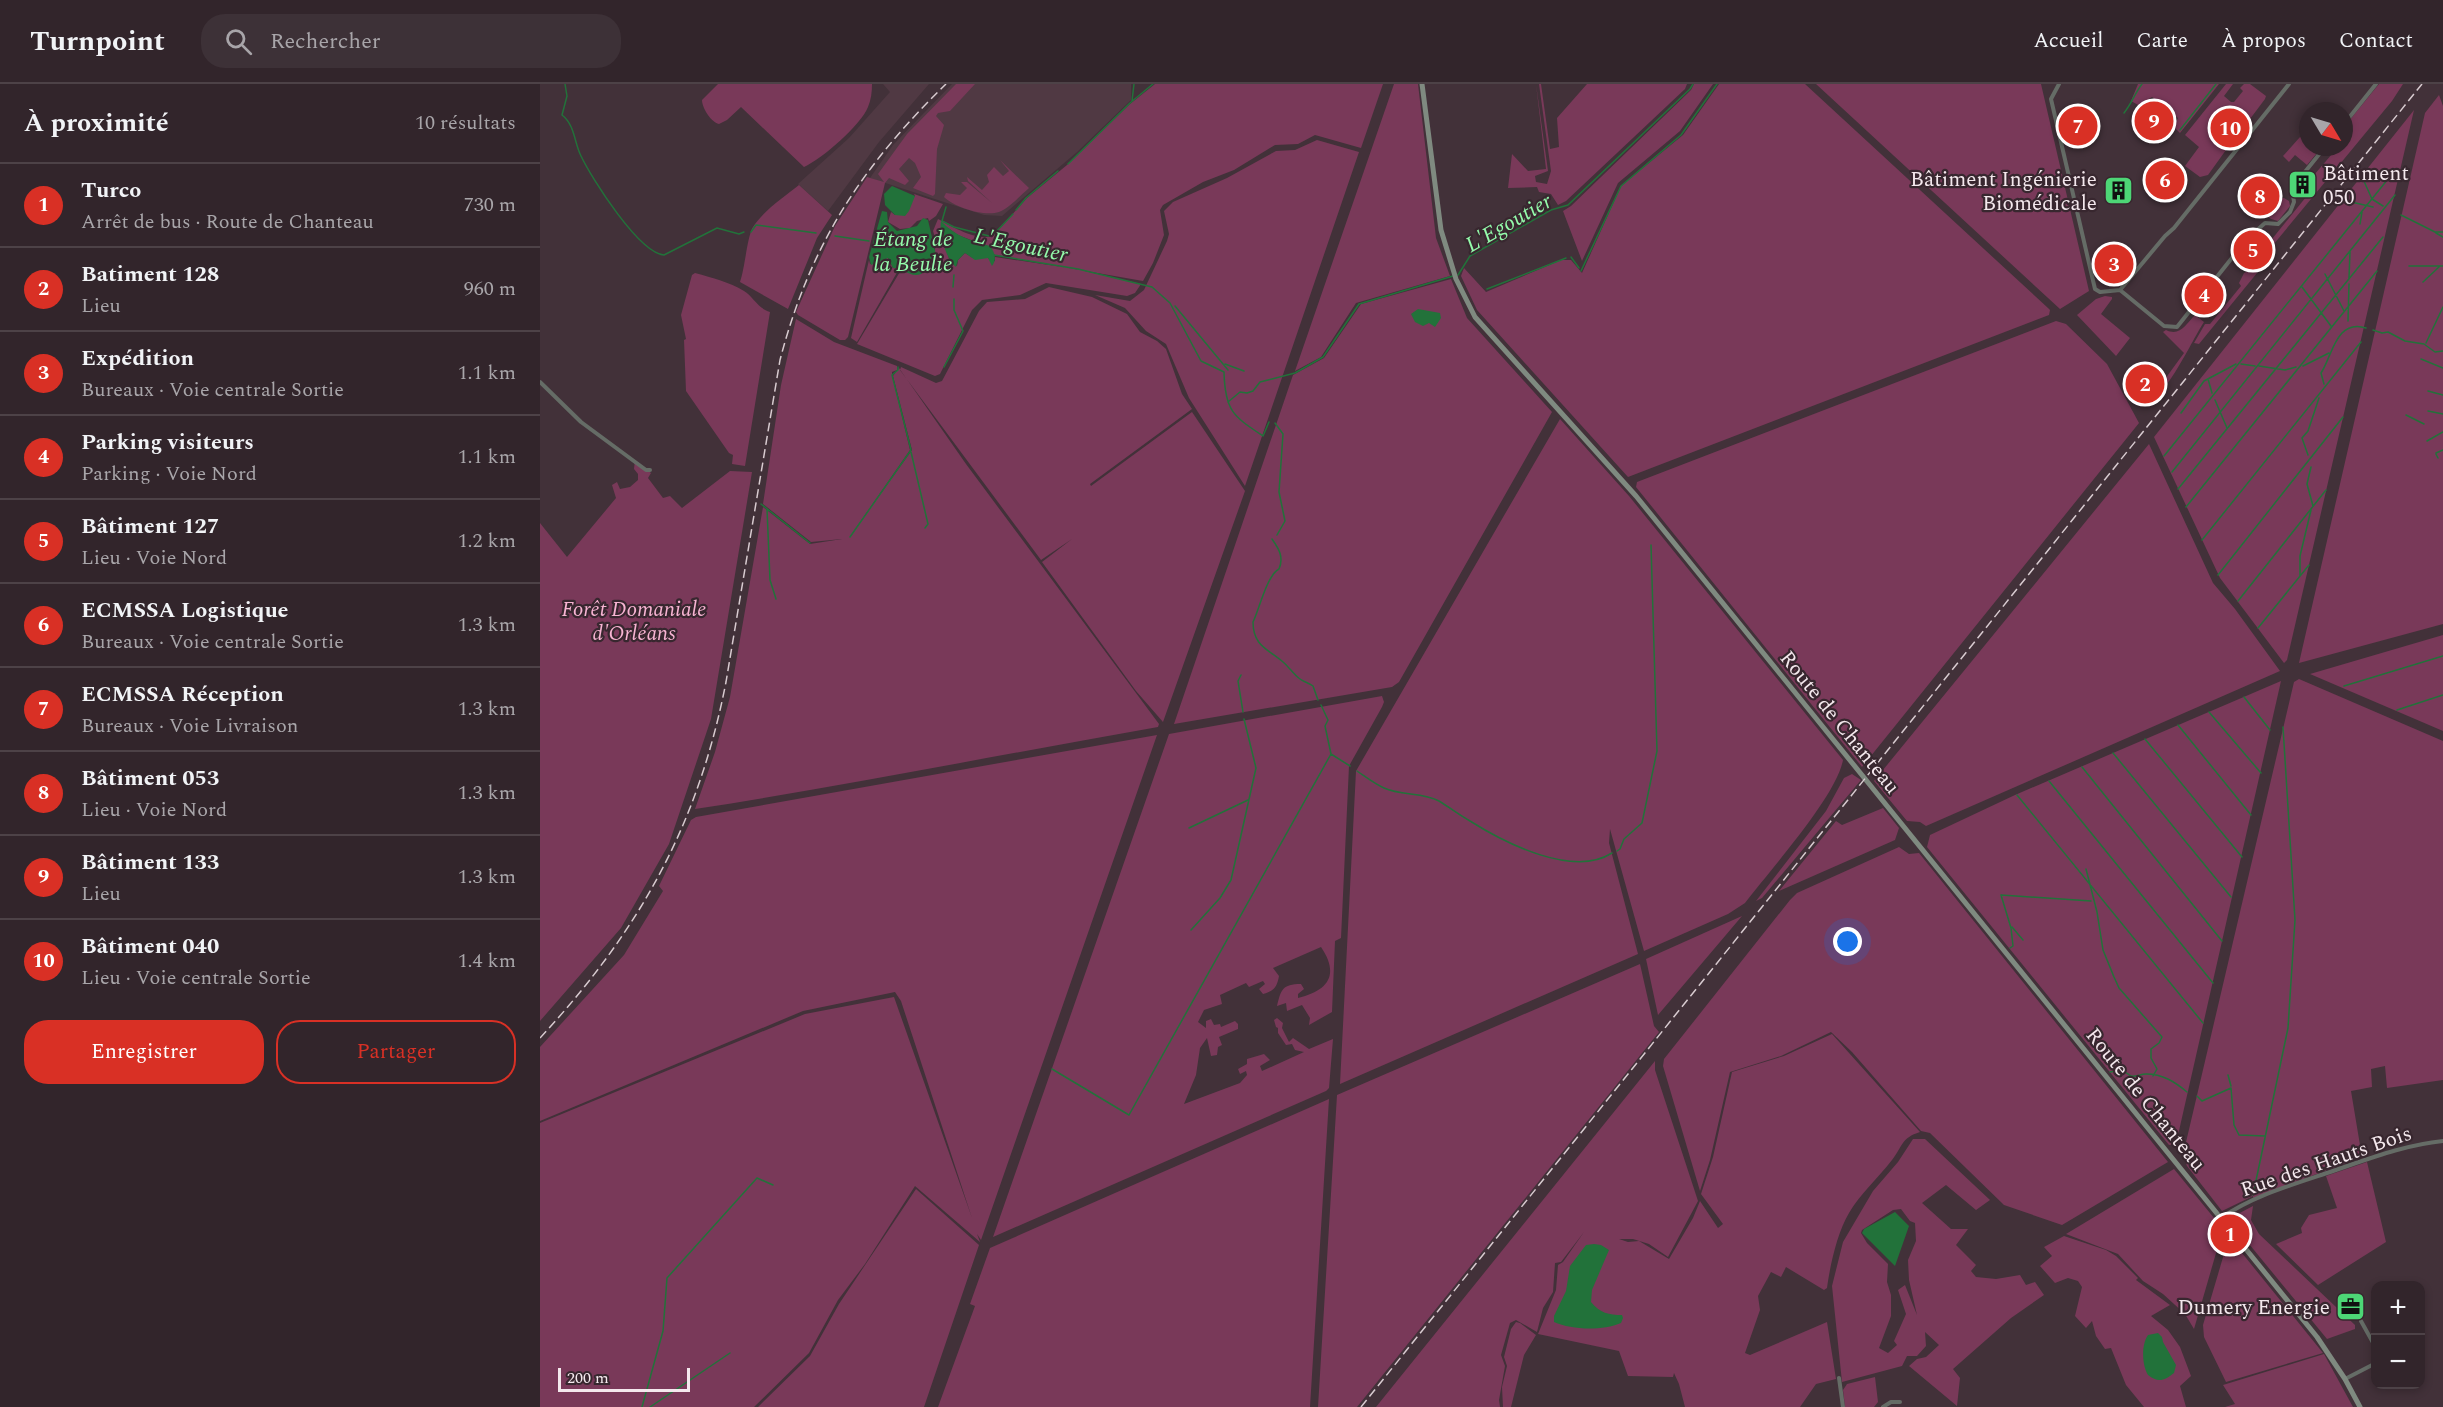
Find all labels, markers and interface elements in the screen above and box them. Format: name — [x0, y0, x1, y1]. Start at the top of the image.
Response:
search box — [201, 14, 621, 68]
text: Turnpoint — [30, 20, 165, 63]
icon: search — [222, 25, 255, 58]
text: Rechercher — [270, 25, 381, 58]
text: Accueil — [2033, 25, 2104, 57]
text: Carte — [2137, 25, 2188, 57]
text: À propos — [2221, 25, 2306, 57]
text: Contact — [2339, 25, 2413, 57]
pin: 9 — [2134, 99, 2174, 144]
north arrow — [2299, 102, 2353, 156]
text: À proximité — [24, 103, 169, 143]
pin: 7 — [2058, 104, 2098, 148]
pin: 10 — [2210, 106, 2250, 150]
text: 10 résultats — [415, 108, 516, 138]
pin: 6 — [2146, 158, 2184, 202]
place label: Bâtiment 050 — [2323, 158, 2409, 214]
place label: Bâtiment Ingénierie Biomédicale — [1910, 164, 2097, 220]
building icon: Bâtiment 050 — [2286, 169, 2318, 201]
text: Turco — [81, 174, 141, 207]
pin: 8 — [2240, 174, 2280, 218]
building icon: Bâtiment Ingénierie Biomédicale — [2102, 175, 2134, 207]
water label: L'Egoutier — [1459, 185, 1559, 261]
text: 1 — [38, 190, 49, 220]
text: 730 m — [464, 190, 516, 220]
text: Arrêt de bus · Route de Chanteau — [81, 207, 374, 237]
water label: L'Egoutier — [971, 219, 1071, 272]
water label: Étang de la Beulie — [873, 223, 953, 281]
pin: 5 — [2234, 228, 2272, 272]
pin: 3 — [2094, 242, 2134, 286]
text: Batiment 128 — [81, 258, 219, 291]
pin: 4 — [2184, 272, 2224, 318]
text: 2 — [38, 274, 49, 304]
text: 960 m — [464, 274, 516, 304]
text: Lieu — [81, 291, 121, 321]
text: Expédition — [81, 342, 194, 375]
text: 3 — [38, 358, 49, 388]
text: 1.1 km — [458, 358, 516, 388]
pin: 2 — [2126, 362, 2164, 406]
text: Bureaux · Voie centrale Sortie — [81, 375, 344, 405]
text: Parking visiteurs — [81, 426, 254, 459]
text: 4 — [38, 442, 49, 472]
text: 1.1 km — [458, 442, 516, 472]
text: Parking · Voie Nord — [81, 459, 257, 489]
text: Bâtiment 127 — [81, 510, 219, 543]
text: 5 — [38, 526, 49, 556]
text: 1.2 km — [458, 526, 516, 556]
text: Lieu · Voie Nord — [81, 543, 227, 573]
text: ECMSSA Logistique — [81, 594, 289, 627]
park label: Forêt Domaniale d'Orléans — [562, 594, 706, 650]
text: 6 — [38, 610, 49, 640]
text: 1.3 km — [458, 610, 516, 640]
text: Bureaux · Voie centrale Sortie — [81, 627, 344, 657]
street label: Route de Chanteau — [1771, 644, 1907, 801]
text: ECMSSA Réception — [81, 678, 284, 711]
text: 7 — [38, 694, 49, 724]
text: 1.3 km — [458, 694, 516, 724]
text: Bureaux · Voie Livraison — [81, 711, 298, 741]
text: Bâtiment 053 — [81, 762, 219, 795]
text: 8 — [38, 778, 49, 808]
text: 1.3 km — [458, 778, 516, 808]
text: Lieu · Voie Nord — [81, 795, 227, 825]
text: Bâtiment 133 — [81, 846, 219, 879]
text: 9 — [38, 862, 49, 892]
text: 1.3 km — [458, 862, 516, 892]
text: Lieu — [81, 879, 121, 909]
your location — [1833, 927, 1862, 956]
text: Bâtiment 040 — [81, 930, 219, 963]
text: 10 — [32, 946, 55, 976]
text: 1.4 km — [458, 946, 516, 976]
text: Lieu · Voie centrale Sortie — [81, 963, 311, 993]
button: Enregistrer — [24, 1020, 264, 1084]
button: Partager — [276, 1020, 516, 1084]
street label: Route de Chanteau — [2077, 1021, 2213, 1178]
street label: Rue des Hauts Bois — [2236, 1118, 2416, 1206]
pin: 1 — [2210, 1212, 2250, 1256]
map controls — [2371, 1281, 2425, 1389]
button: + — [2371, 1281, 2425, 1335]
office icon: Dumery Energie — [2335, 1291, 2367, 1323]
place label: Dumery Energie — [2177, 1292, 2330, 1324]
button: − — [2371, 1335, 2425, 1389]
scale bar — [558, 1365, 690, 1392]
text: 200 m — [567, 1366, 609, 1390]

